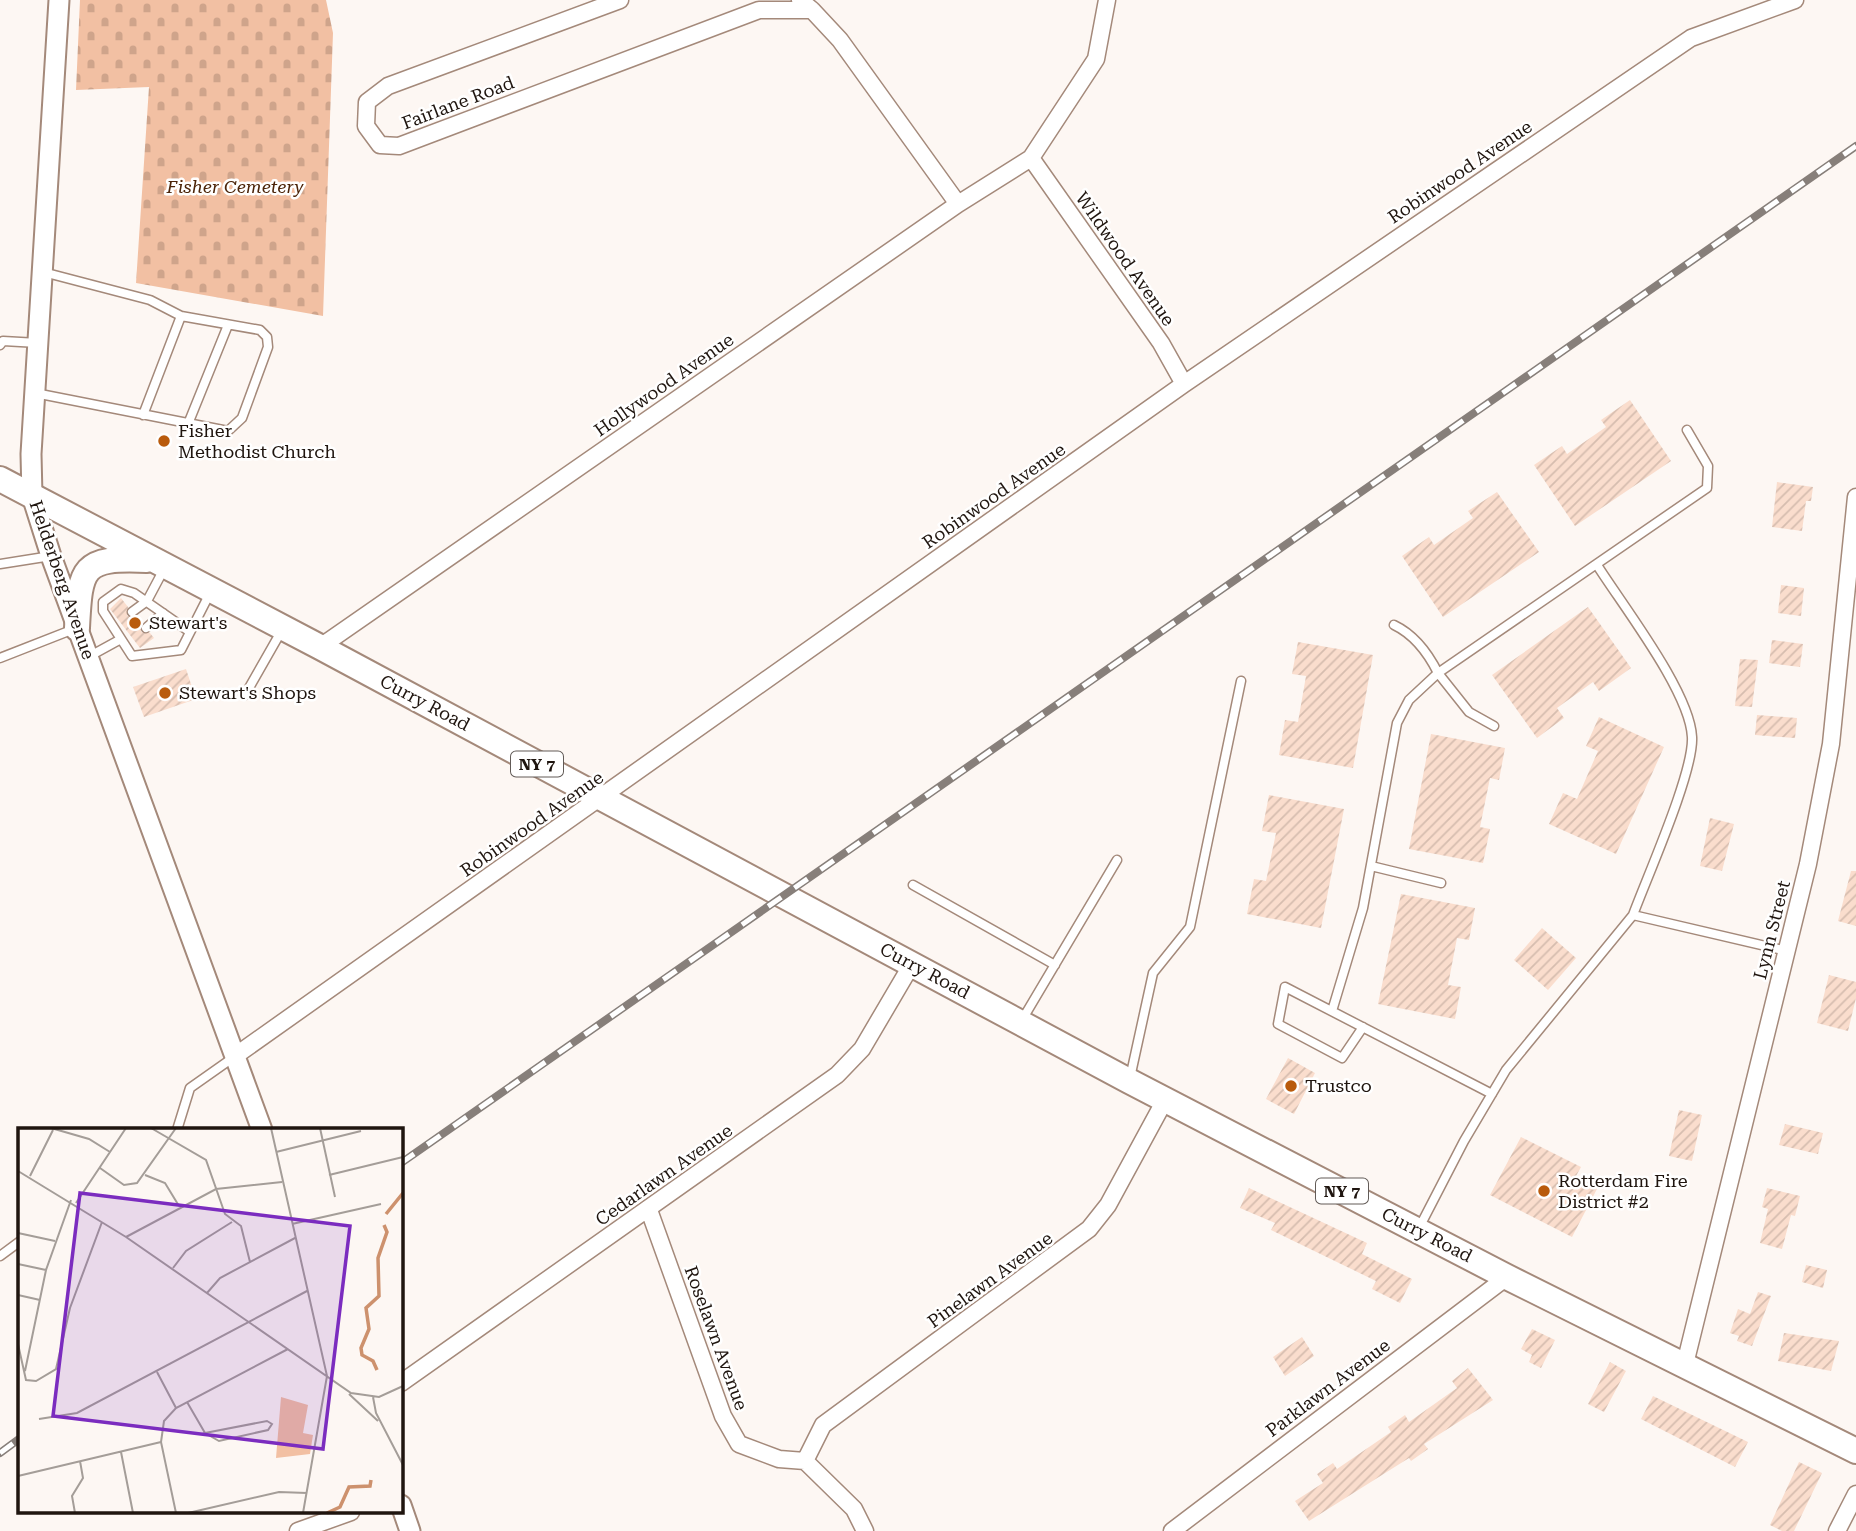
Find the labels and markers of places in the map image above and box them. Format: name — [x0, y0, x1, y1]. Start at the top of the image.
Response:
place label: Fisher Methodist Church — [178, 420, 336, 462]
marker: Fisher Methodist Church — [156, 433, 172, 449]
place label: Stewart's — [149, 612, 227, 633]
marker: Stewart's — [127, 615, 143, 631]
place label: Stewart's Shops — [179, 682, 316, 703]
marker: Stewart's Shops — [157, 685, 173, 701]
place label: Trustco — [1305, 1075, 1372, 1096]
marker: Trustco — [1283, 1078, 1299, 1094]
place label: Rotterdam Fire District #2 — [1558, 1170, 1688, 1212]
marker: Rotterdam Fire District #2 — [1536, 1183, 1552, 1199]

